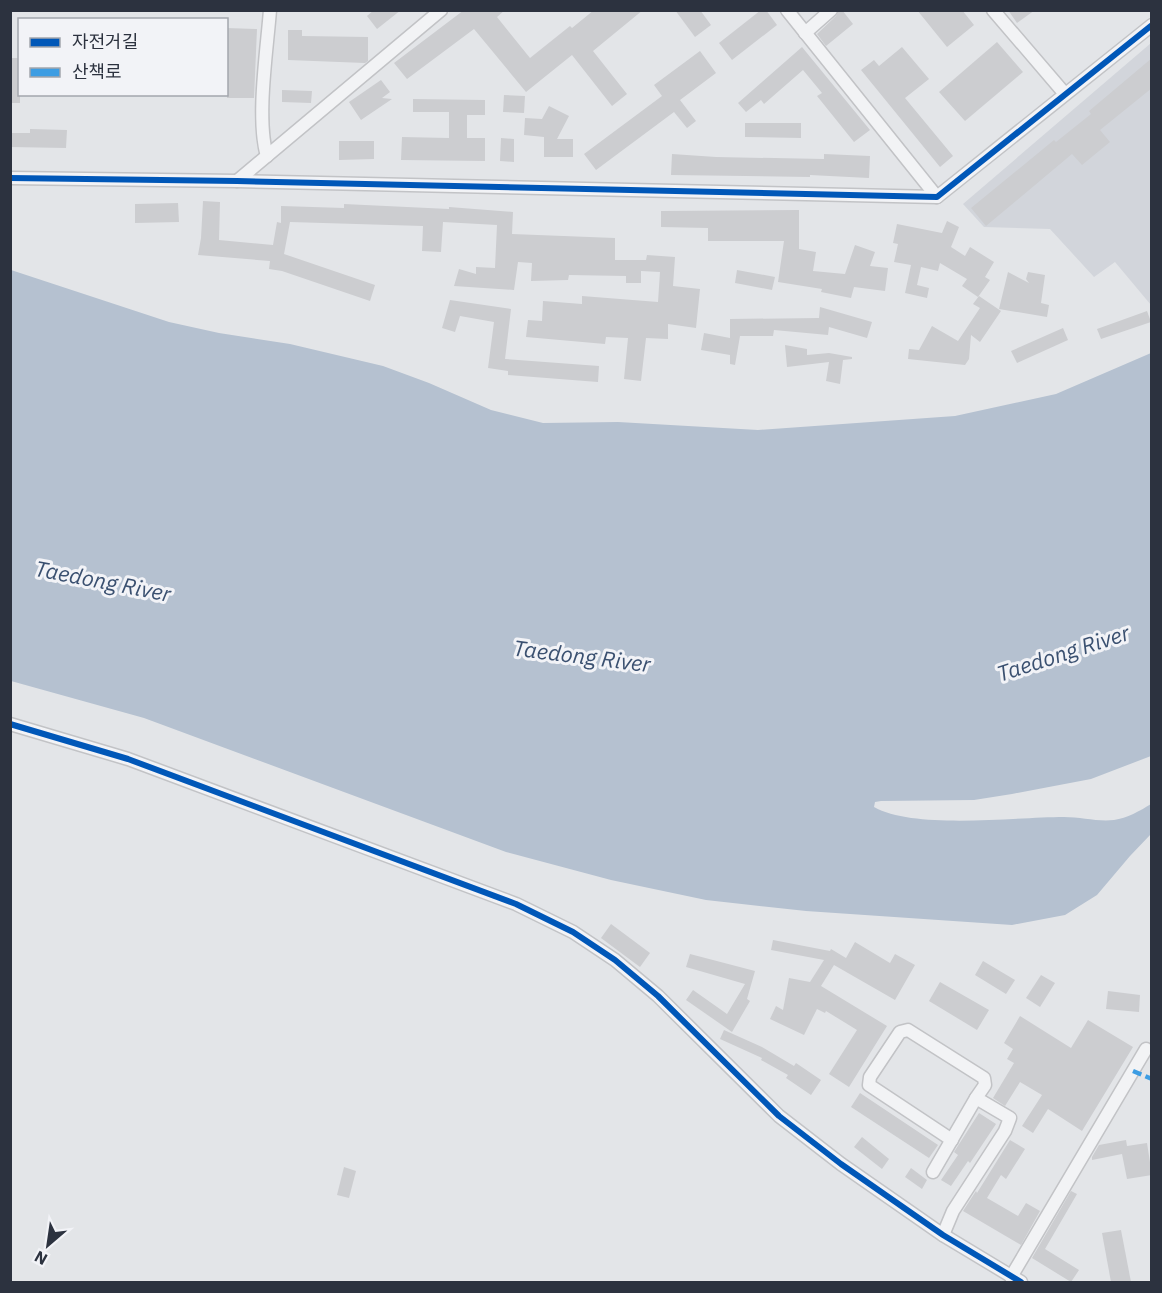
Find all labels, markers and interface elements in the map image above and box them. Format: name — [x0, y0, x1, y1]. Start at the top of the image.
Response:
legend — [18, 18, 228, 96]
text: 자전거길 — [72, 30, 138, 53]
text: 산책로 — [72, 60, 122, 83]
water label: Taedong River — [33, 553, 175, 608]
water label: Taedong River — [993, 617, 1134, 688]
water label: Taedong River — [512, 633, 653, 678]
north arrow — [18, 1215, 78, 1275]
text: N — [31, 1247, 51, 1270]

